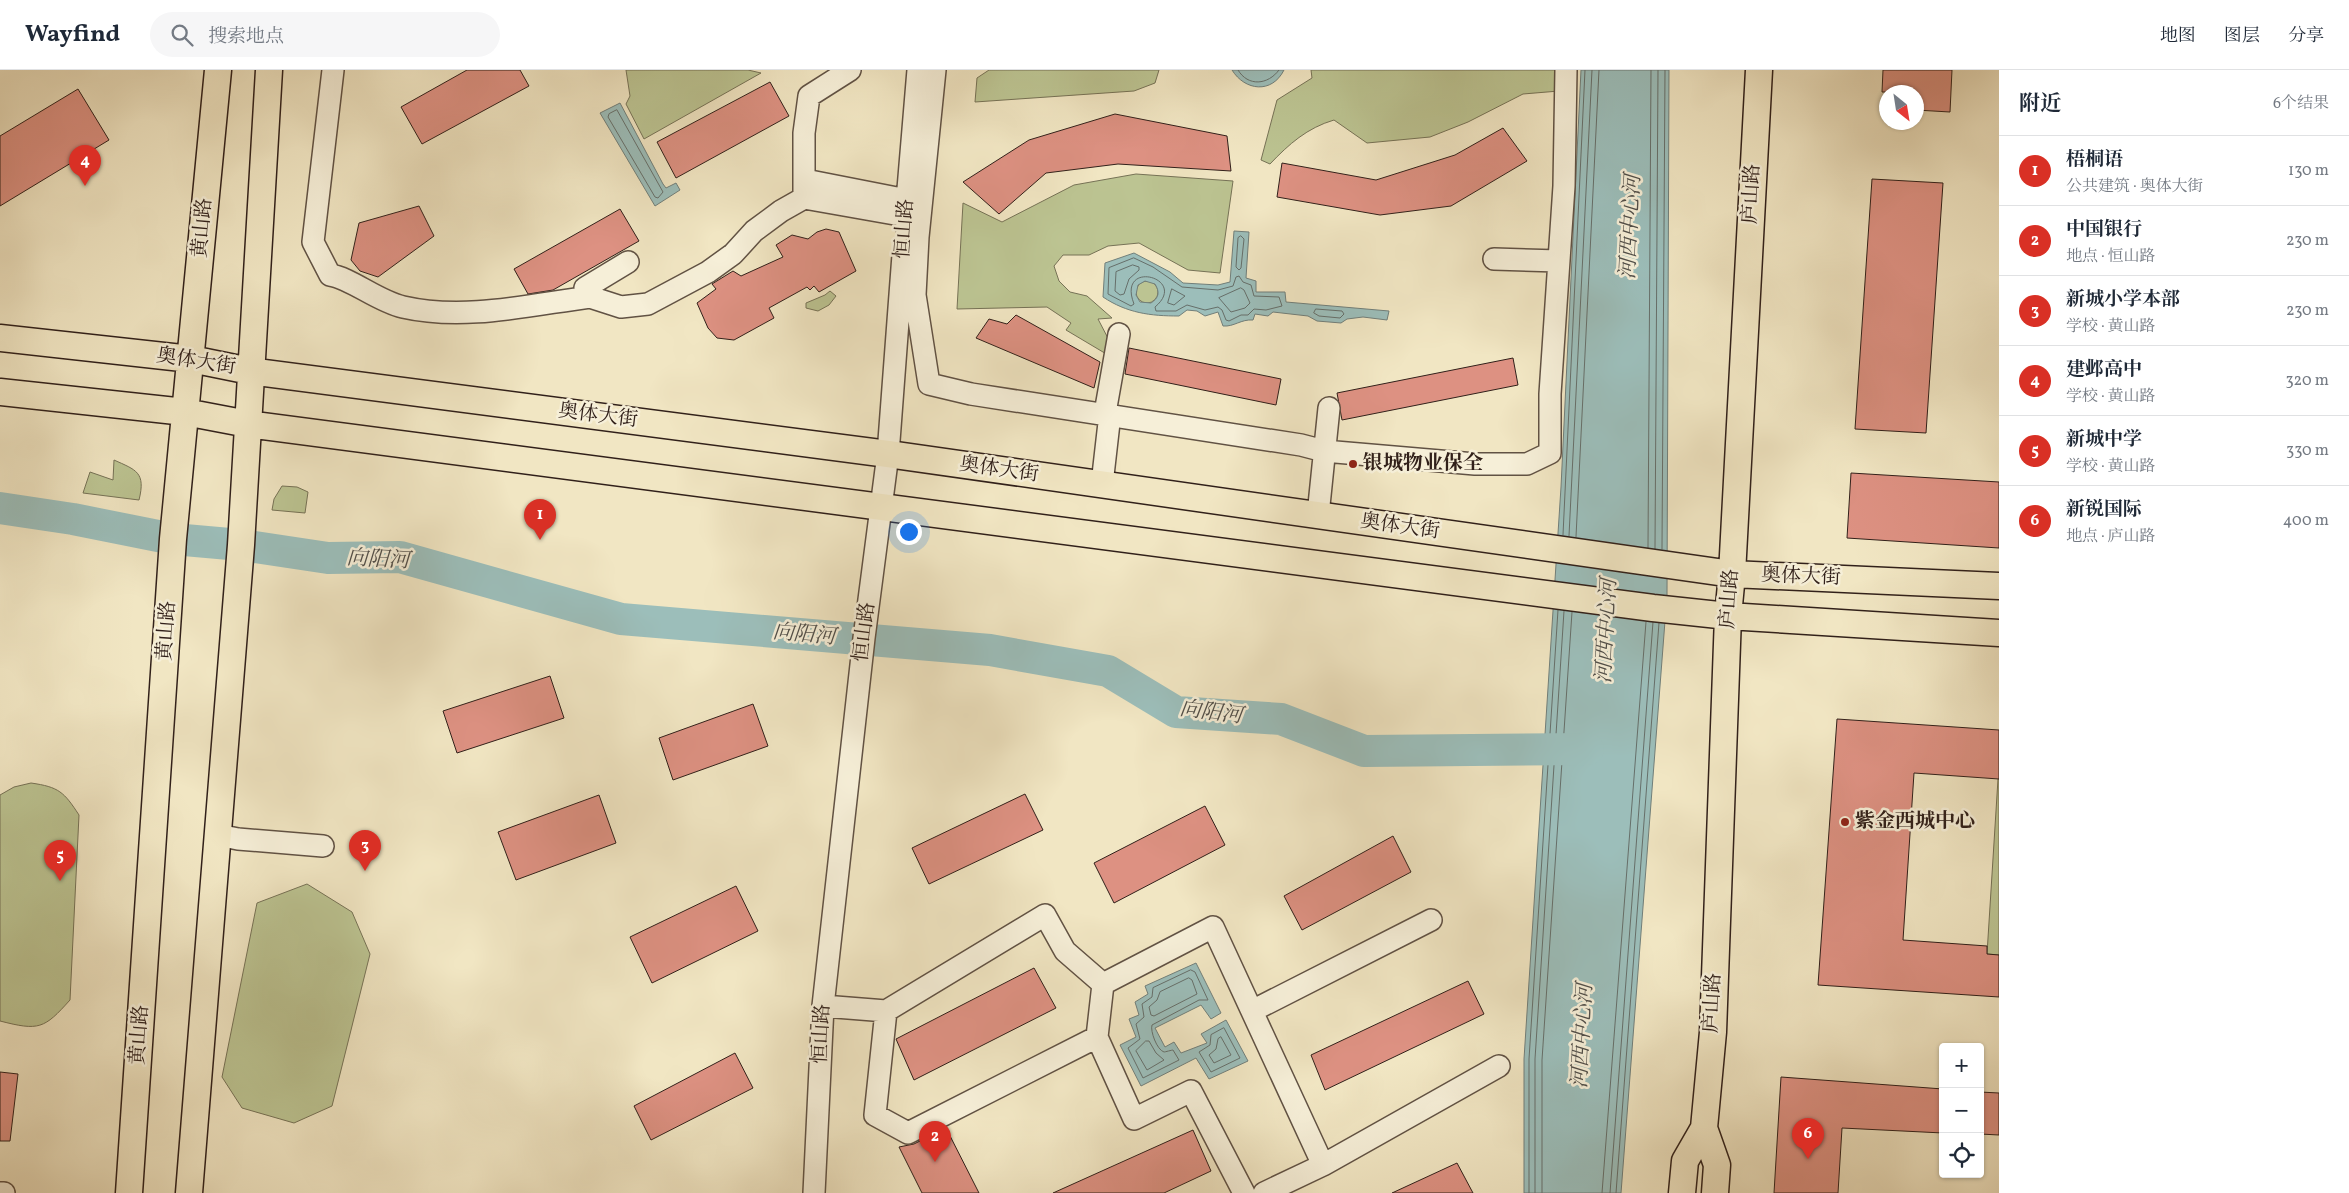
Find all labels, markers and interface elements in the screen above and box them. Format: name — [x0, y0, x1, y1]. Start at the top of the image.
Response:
search box — [150, 12, 500, 57]
text: Wayfind — [25, 18, 120, 52]
icon: search — [168, 21, 196, 49]
text: 搜索地点 — [208, 24, 284, 50]
text: 地图 — [2160, 24, 2196, 49]
text: 图层 — [2224, 24, 2260, 49]
text: 分享 — [2288, 24, 2324, 49]
north arrow — [1879, 85, 1924, 130]
text: 附近 — [2019, 90, 2061, 119]
text: 6个结果 — [2273, 93, 2329, 115]
pin: 4 — [69, 145, 101, 186]
text: 梧桐语 — [2066, 147, 2123, 173]
text: 1 — [2032, 160, 2038, 182]
text: 130 m — [2288, 160, 2329, 182]
street label: 庐山路 — [1736, 163, 1768, 225]
water label: 河西中心河 — [1614, 170, 1648, 280]
text: 公共建筑 · 奥体大街 — [2066, 176, 2204, 198]
street label: 黄山路 — [186, 197, 220, 259]
street label: 恒山路 — [889, 198, 921, 260]
text: 中国银行 — [2066, 217, 2142, 243]
text: 2 — [2031, 230, 2039, 252]
text: 230 m — [2286, 230, 2329, 252]
text: 地点 · 恒山路 — [2066, 246, 2156, 268]
text: 新城小学本部 — [2066, 287, 2180, 313]
text: 3 — [2031, 300, 2039, 322]
text: 230 m — [2286, 300, 2329, 322]
text: 学校 · 黄山路 — [2066, 316, 2156, 338]
street label: 奥体大街 — [154, 342, 238, 382]
text: 建邺高中 — [2066, 357, 2142, 383]
text: 4 — [2030, 370, 2040, 392]
text: 320 m — [2285, 370, 2329, 392]
text: 学校 · 黄山路 — [2066, 386, 2156, 408]
street label: 奥体大街 — [557, 397, 639, 435]
text: 新城中学 — [2066, 427, 2142, 453]
text: 5 — [2031, 440, 2039, 462]
text: 330 m — [2286, 440, 2329, 462]
place label: 银城物业保全 — [1363, 450, 1483, 478]
street label: 奥体大街 — [957, 451, 1041, 489]
text: 学校 · 黄山路 — [2066, 456, 2156, 478]
marker: 银城物业保全 — [1347, 458, 1359, 470]
text: 新锐国际 — [2066, 497, 2142, 523]
pin: 1 — [524, 499, 556, 540]
street label: 奥体大街 — [1358, 508, 1442, 546]
text: 6 — [2031, 510, 2039, 532]
text: 400 m — [2283, 510, 2329, 532]
your location — [896, 519, 922, 545]
text: 地点 · 庐山路 — [2066, 526, 2156, 548]
water label: 向阳河 — [346, 544, 414, 576]
street label: 奥体大街 — [1761, 562, 1841, 592]
street label: 庐山路 — [1714, 568, 1746, 630]
water label: 河西中心河 — [1590, 574, 1624, 684]
street label: 黄山路 — [151, 600, 183, 662]
street label: 恒山路 — [847, 601, 883, 663]
water label: 向阳河 — [771, 618, 841, 653]
water label: 向阳河 — [1178, 695, 1248, 732]
place label: 紫金西城中心 — [1855, 808, 1975, 836]
marker: 紫金西城中心 — [1839, 816, 1851, 828]
pin: 3 — [349, 830, 381, 871]
pin: 5 — [44, 840, 76, 881]
street label: 庐山路 — [1697, 972, 1729, 1034]
water label: 河西中心河 — [1566, 979, 1600, 1089]
street label: 恒山路 — [806, 1003, 838, 1065]
street label: 黄山路 — [124, 1004, 156, 1066]
map controls — [1939, 1043, 1984, 1178]
button: + — [1939, 1043, 1984, 1088]
button: − — [1939, 1088, 1984, 1133]
pin: 6 — [1792, 1118, 1824, 1159]
pin: 2 — [919, 1121, 951, 1162]
button: locate — [1939, 1133, 1984, 1178]

